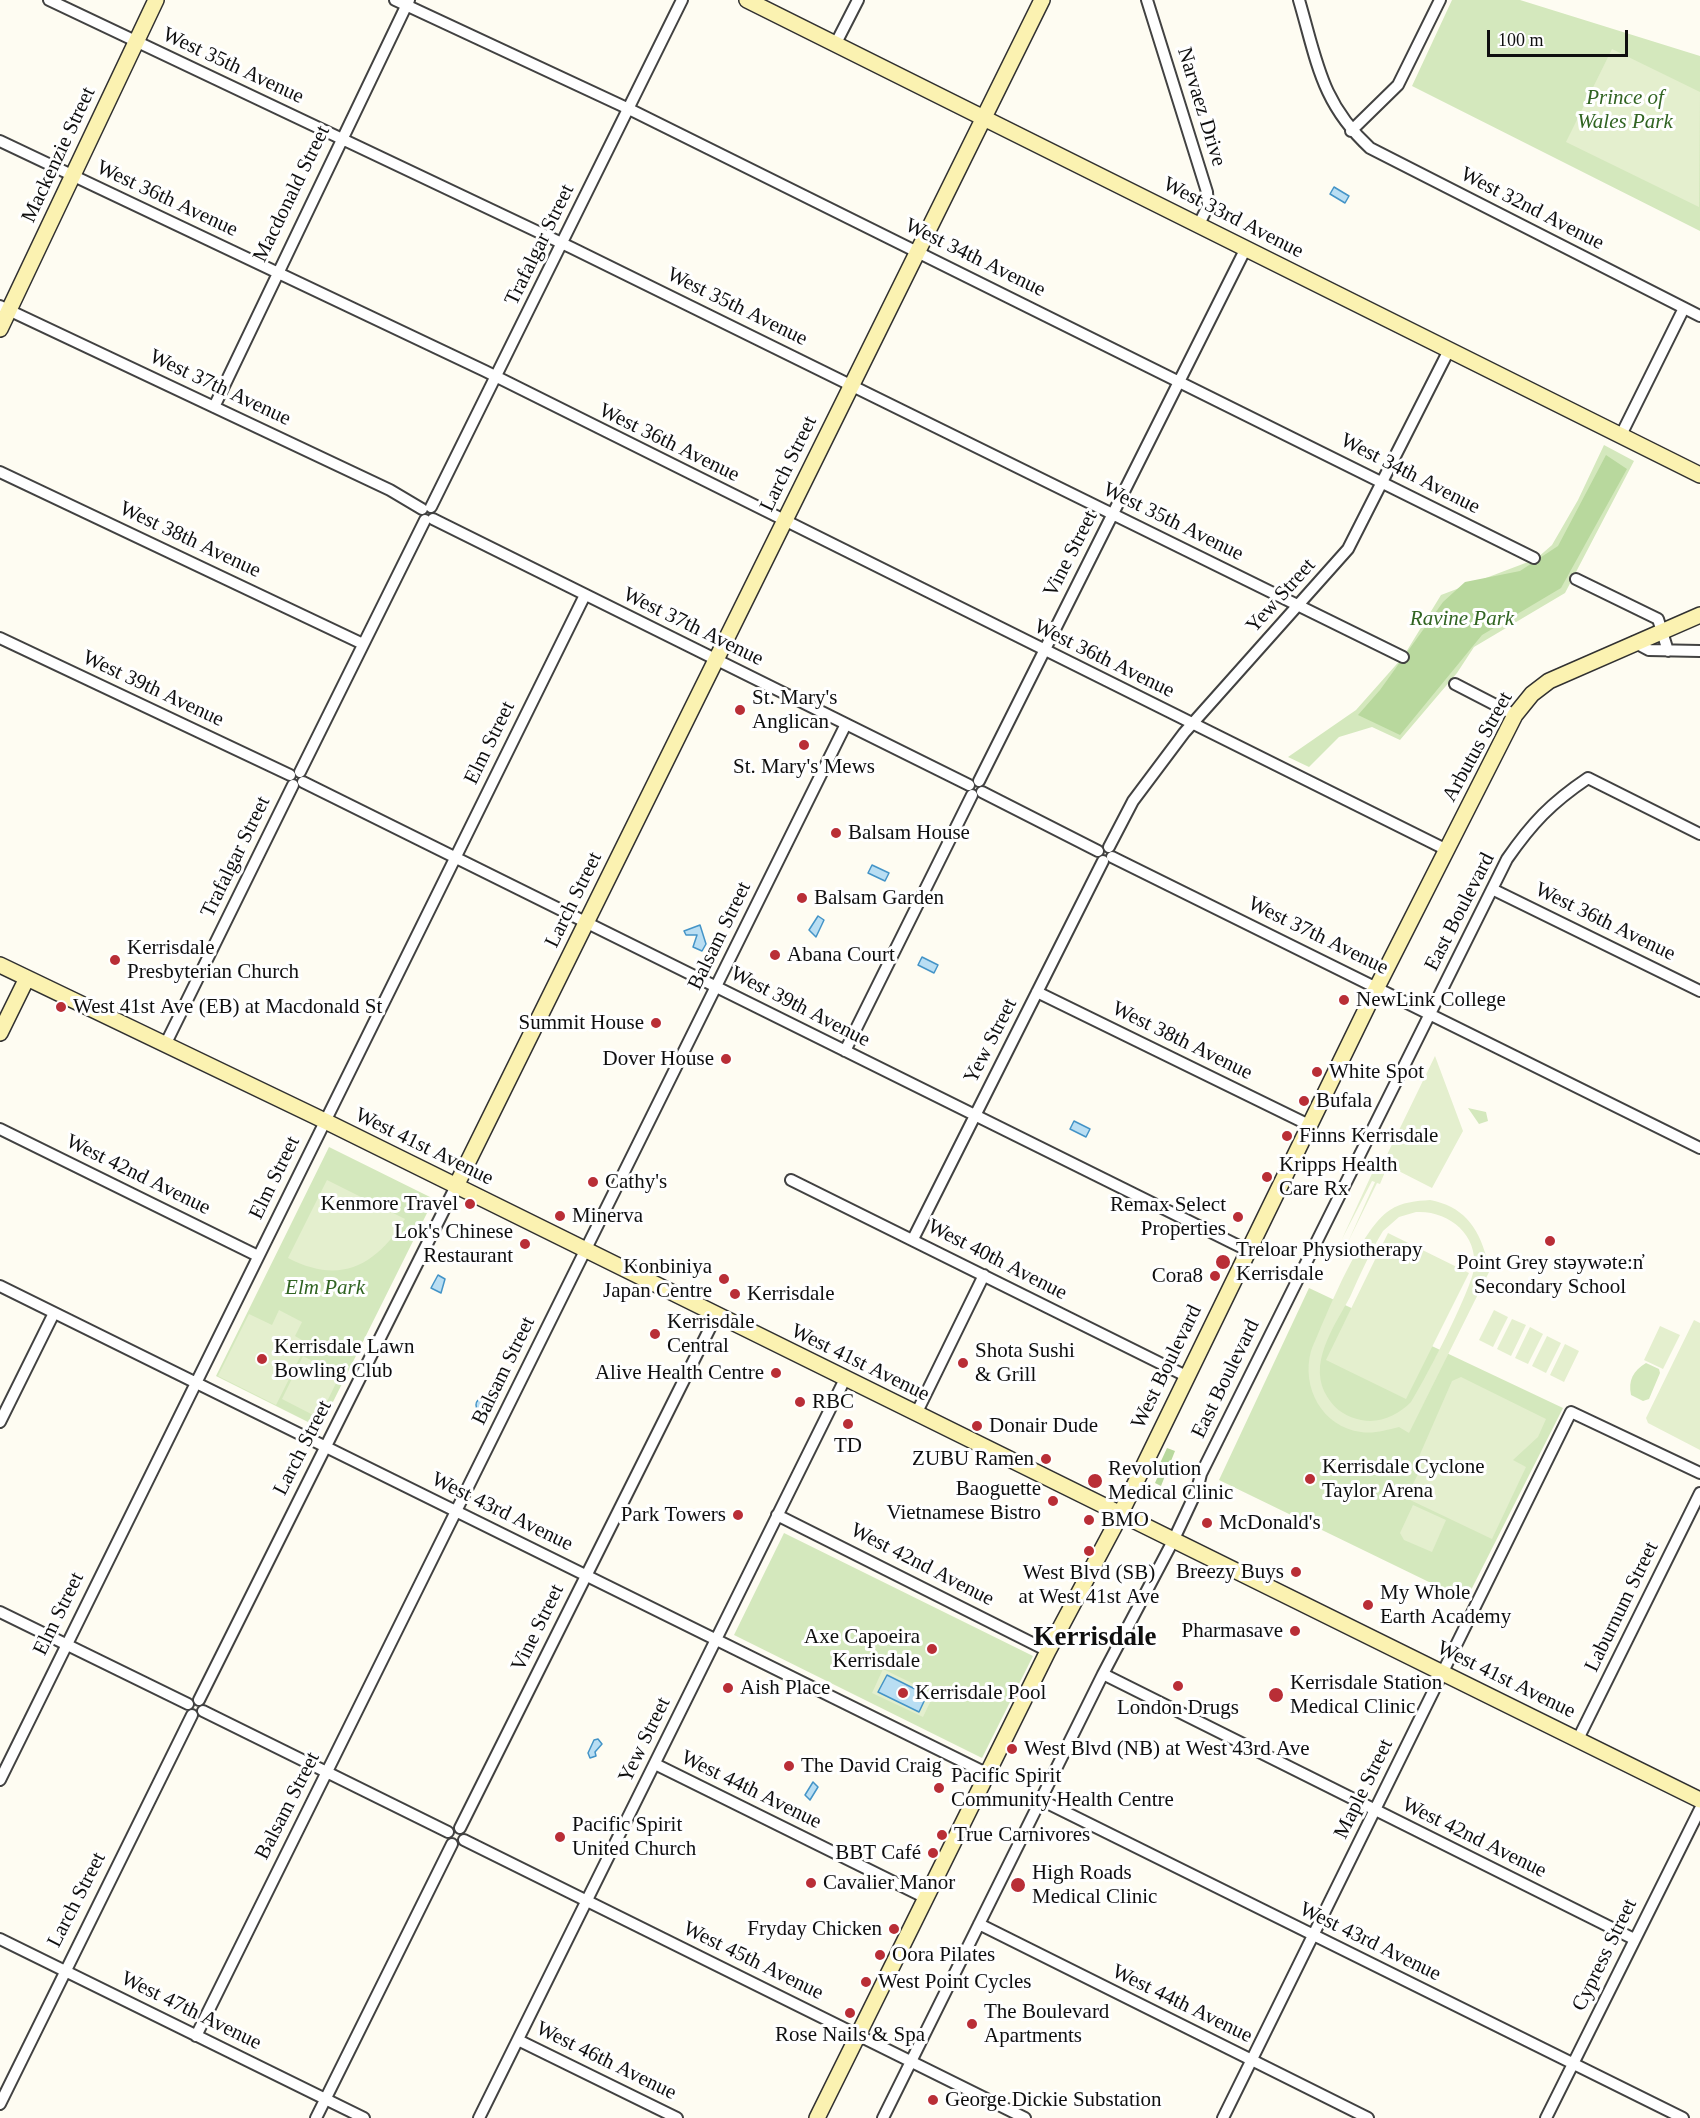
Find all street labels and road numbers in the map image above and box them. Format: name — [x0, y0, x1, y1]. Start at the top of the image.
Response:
street label: West 35th Avenue — [158, 22, 308, 110]
street label: Narvaez Drive — [1171, 45, 1231, 169]
street label: Mackenzie Street — [17, 83, 101, 227]
street label: Macdonald Street — [248, 122, 336, 266]
street label: West 36th Avenue — [92, 155, 242, 243]
street label: West 32nd Avenue — [1456, 162, 1608, 256]
street label: West 33rd Avenue — [1159, 172, 1307, 264]
street label: Trafalgar Street — [500, 180, 580, 310]
street label: West 34th Avenue — [901, 213, 1049, 303]
street label: West 35th Avenue — [663, 262, 811, 352]
street label: West 37th Avenue — [145, 344, 295, 432]
street label: West 36th Avenue — [595, 398, 743, 488]
street label: Larch Street — [755, 412, 823, 516]
street label: West 34th Avenue — [1336, 428, 1484, 520]
street label: West 35th Avenue — [1099, 477, 1247, 567]
street label: West 38th Avenue — [115, 496, 265, 584]
street label: Vine Street — [1038, 506, 1104, 602]
street label: Yew Street — [1241, 553, 1321, 639]
street label: West 37th Avenue — [619, 582, 767, 672]
street label: West 36th Avenue — [1030, 614, 1178, 704]
street label: West 39th Avenue — [78, 645, 228, 733]
street label: Arbutus Street — [1437, 688, 1519, 806]
street label: Elm Street — [459, 697, 521, 789]
street label: Trafalgar Street — [196, 792, 276, 922]
street label: Larch Street — [540, 848, 608, 952]
street label: East Boulevard — [1420, 849, 1500, 975]
street label: West 36th Avenue — [1531, 877, 1679, 967]
street label: Balsam Street — [683, 878, 757, 994]
street label: West 37th Avenue — [1244, 891, 1392, 981]
street label: West 39th Avenue — [726, 961, 874, 1053]
street label: Yew Street — [959, 994, 1023, 1088]
street label: West 38th Avenue — [1108, 996, 1256, 1086]
street label: West 41st Avenue — [351, 1103, 497, 1191]
street label: West 42nd Avenue — [62, 1129, 214, 1221]
street label: Elm Street — [244, 1132, 306, 1224]
street label: West 40th Avenue — [923, 1214, 1071, 1306]
street label: West Boulevard — [1126, 1301, 1208, 1433]
street label: Balsam Street — [467, 1313, 541, 1429]
street label: East Boulevard — [1186, 1316, 1266, 1442]
street label: West 41st Avenue — [787, 1319, 933, 1407]
street label: Larch Street — [268, 1396, 338, 1500]
street label: West 43rd Avenue — [427, 1467, 577, 1557]
street label: West 42nd Avenue — [846, 1518, 998, 1612]
street label: Laburnum Street — [1580, 1538, 1664, 1676]
street label: Elm Street — [28, 1568, 90, 1660]
street label: Vine Street — [506, 1580, 570, 1676]
street label: West 41st Avenue — [1433, 1636, 1579, 1724]
street label: Yew Street — [614, 1693, 676, 1787]
street label: Maple Street — [1329, 1735, 1399, 1843]
street label: West 44th Avenue — [677, 1745, 825, 1835]
street label: Balsam Street — [250, 1748, 326, 1864]
street label: West 42nd Avenue — [1398, 1792, 1550, 1884]
street label: Larch Street — [42, 1848, 112, 1952]
street label: Cypress Street — [1567, 1895, 1643, 2015]
street label: West 43rd Avenue — [1295, 1897, 1445, 1987]
street label: West 45th Avenue — [679, 1916, 827, 2006]
street label: West 44th Avenue — [1108, 1959, 1256, 2049]
street label: West 47th Avenue — [117, 1966, 265, 2056]
street label: West 46th Avenue — [532, 2016, 680, 2106]

